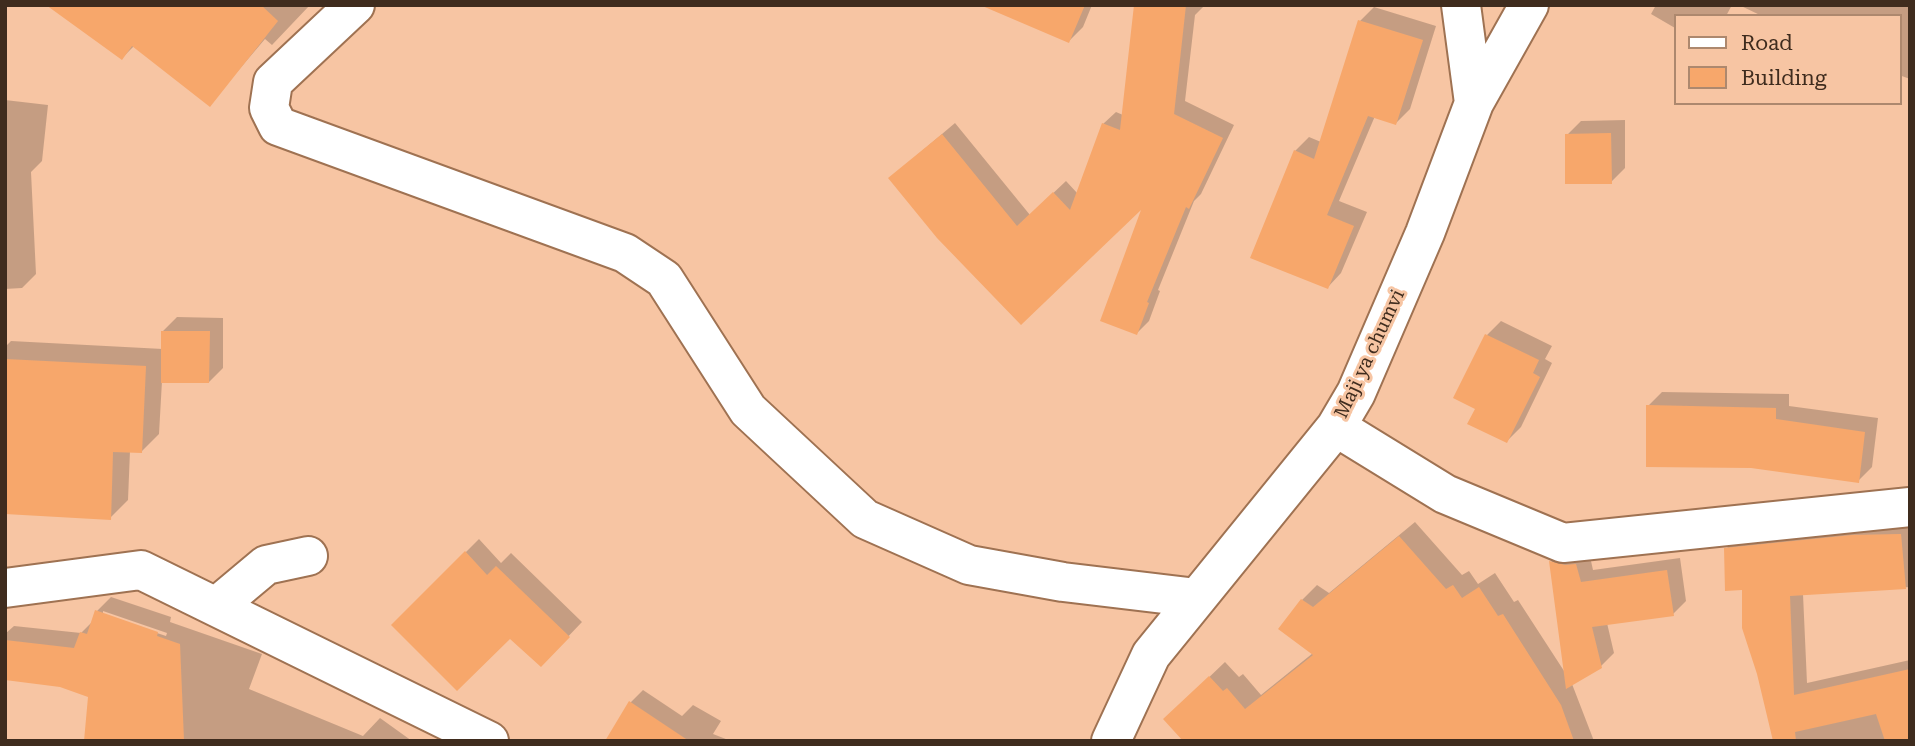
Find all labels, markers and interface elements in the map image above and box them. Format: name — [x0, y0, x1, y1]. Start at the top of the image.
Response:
legend — [1674, 14, 1901, 105]
text: Road — [1741, 31, 1793, 55]
text: Building — [1741, 66, 1827, 90]
street label: Maji ya chumvi — [1330, 286, 1410, 422]

